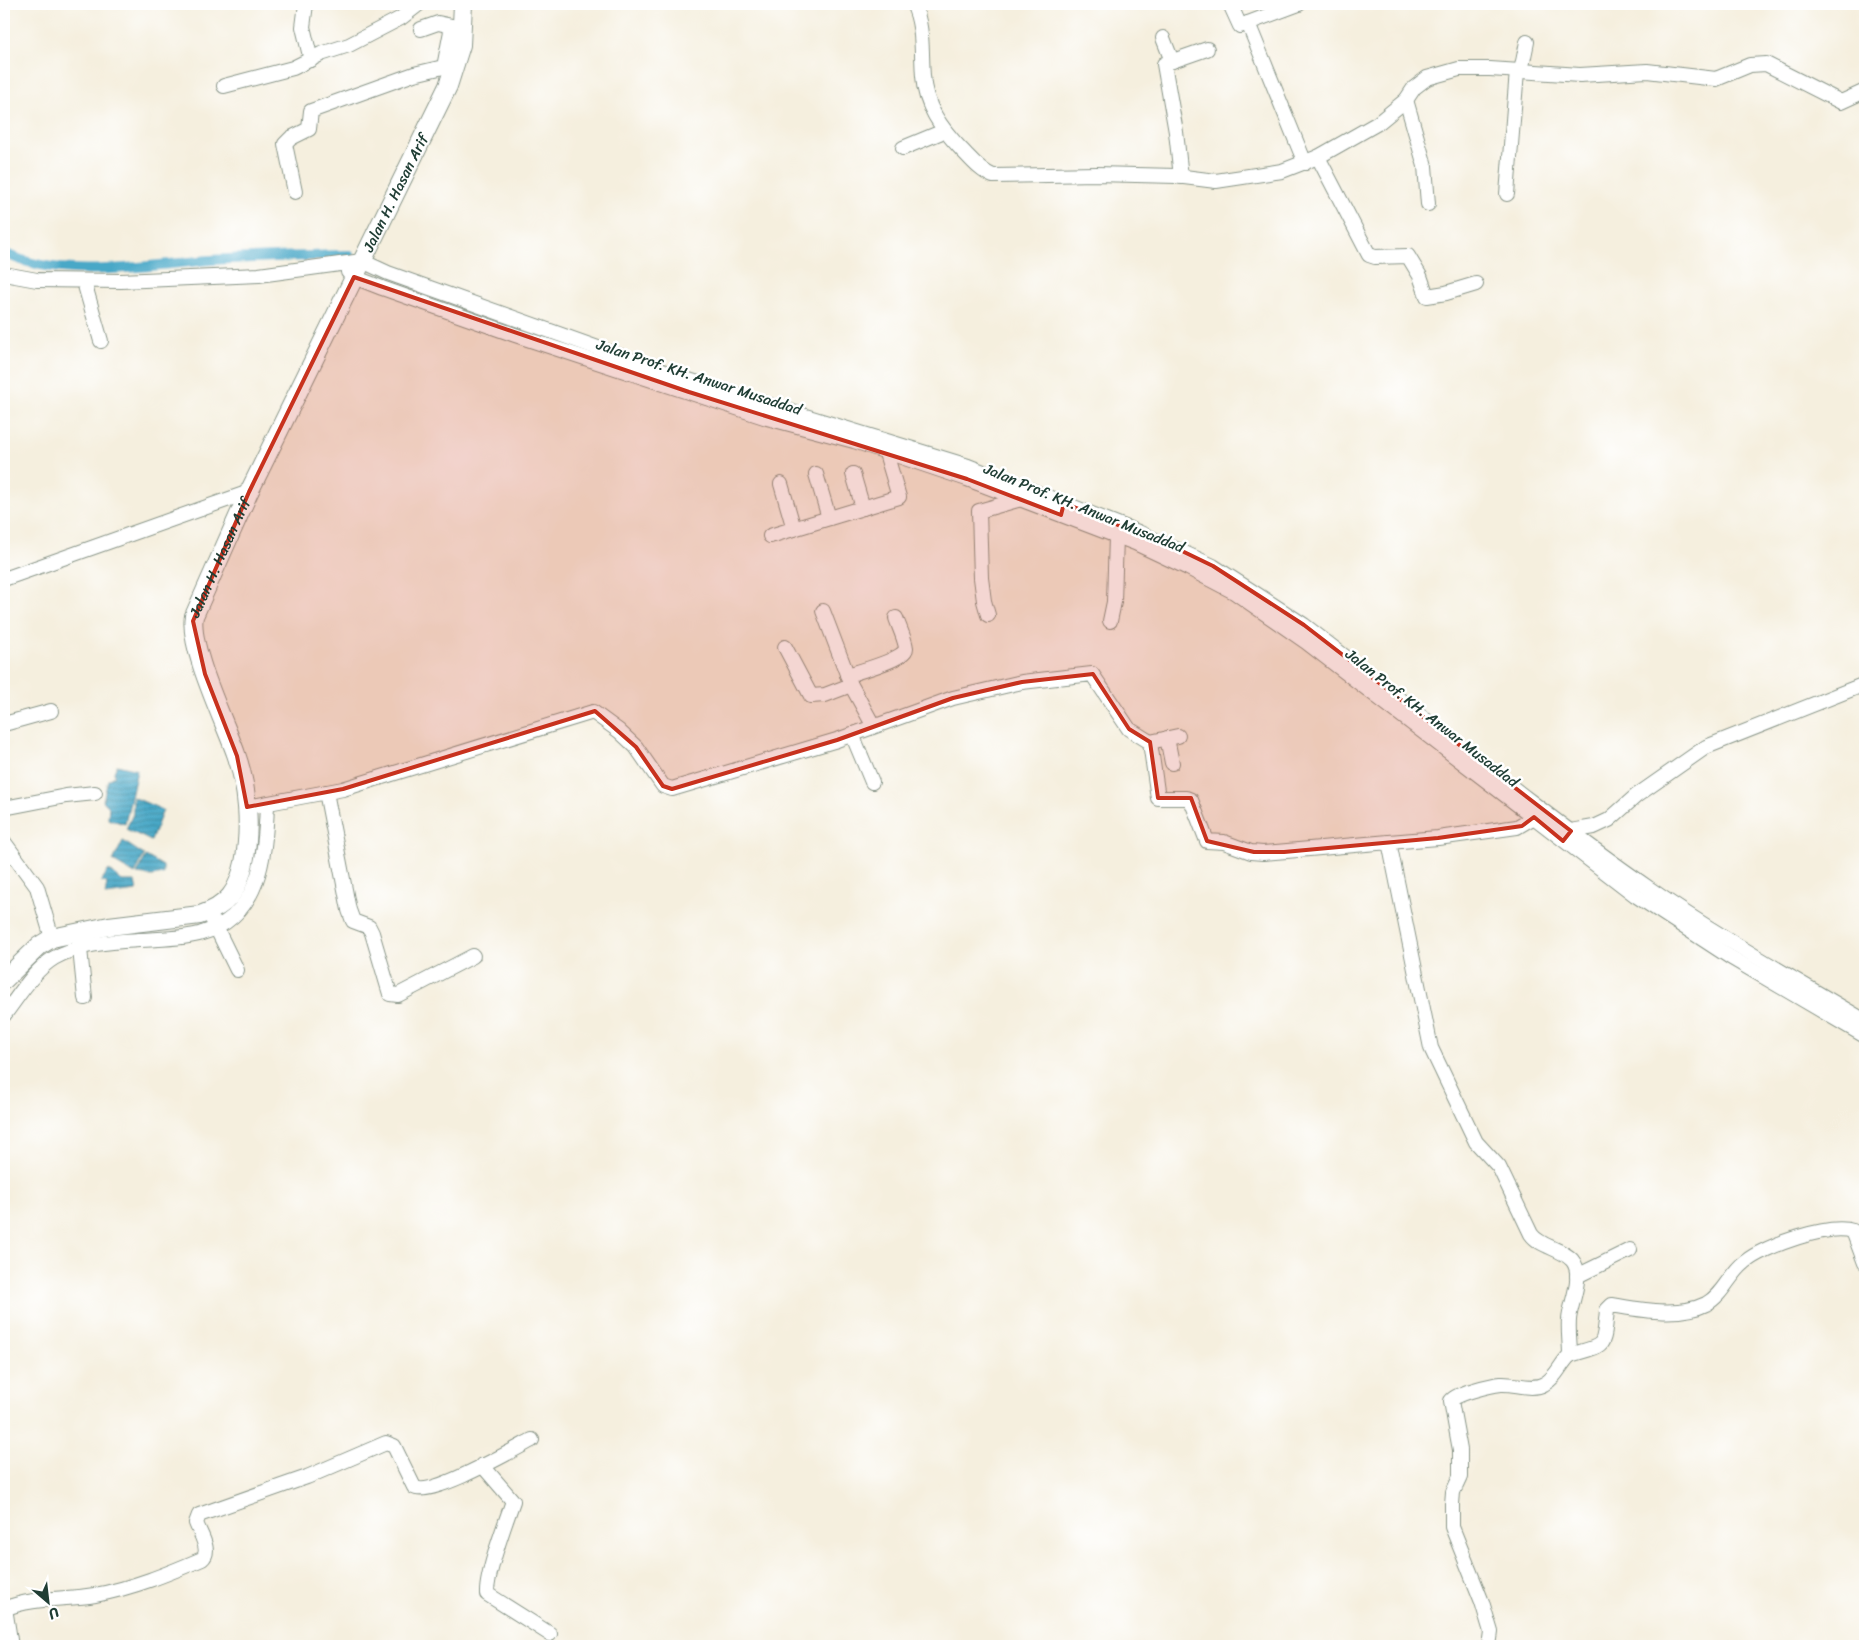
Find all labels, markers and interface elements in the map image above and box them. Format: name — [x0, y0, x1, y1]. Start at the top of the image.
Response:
street label: Jalan H. Hasan Arif — [355, 127, 437, 257]
street label: Jalan Prof. KH. Anwar Musaddad — [592, 331, 806, 423]
street label: Jalan Prof. KH. Anwar Musaddad — [979, 455, 1189, 561]
street label: Jalan H. Hasan Arif — [181, 491, 259, 623]
street label: Jalan Prof. KH. Anwar Musaddad — [1339, 641, 1525, 795]
north arrow — [22, 1578, 72, 1628]
text: U — [43, 1600, 64, 1627]

